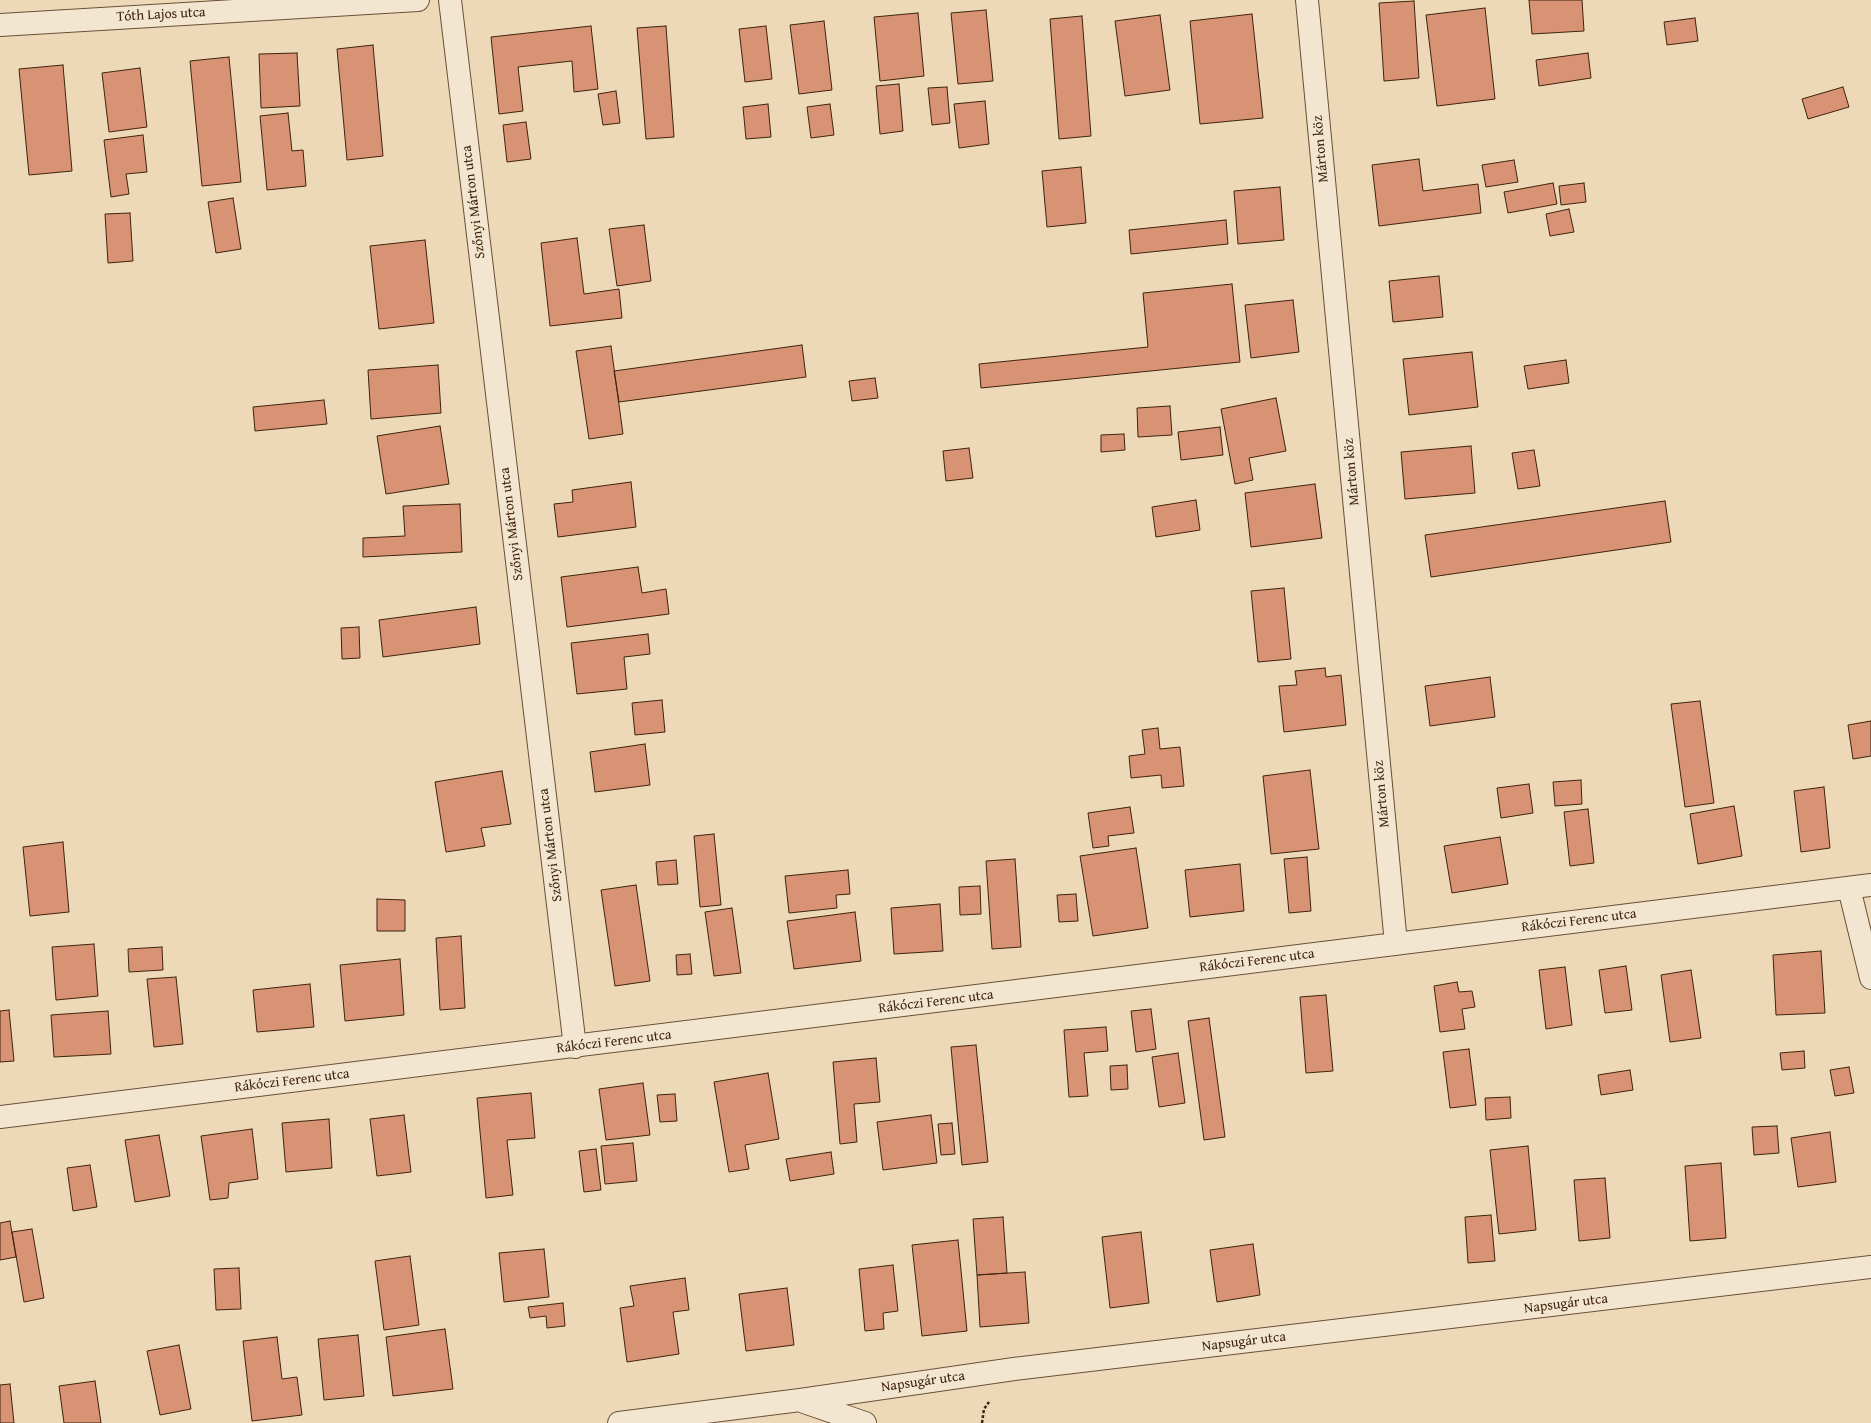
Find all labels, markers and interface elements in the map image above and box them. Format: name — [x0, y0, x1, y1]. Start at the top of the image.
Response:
street label: Tóth Lajos utca — [116, 4, 206, 26]
street label: Márton köz — [1310, 115, 1332, 183]
street label: Szőnyi Márton utca — [459, 144, 489, 260]
street label: Márton köz — [1341, 438, 1363, 506]
street label: Szőnyi Márton utca — [497, 466, 527, 582]
street label: Márton köz — [1371, 760, 1393, 828]
street label: Szőnyi Márton utca — [536, 787, 566, 903]
street label: Rákóczi Ferenc utca — [1521, 906, 1637, 936]
street label: Rákóczi Ferenc utca — [1199, 946, 1315, 976]
street label: Rákóczi Ferenc utca — [878, 987, 994, 1017]
street label: Rákóczi Ferenc utca — [556, 1027, 672, 1057]
street label: Rákóczi Ferenc utca — [234, 1066, 350, 1096]
street label: Napsugár utca — [1523, 1291, 1609, 1317]
street label: Napsugár utca — [1201, 1329, 1287, 1355]
street label: Napsugár utca — [880, 1368, 966, 1396]

